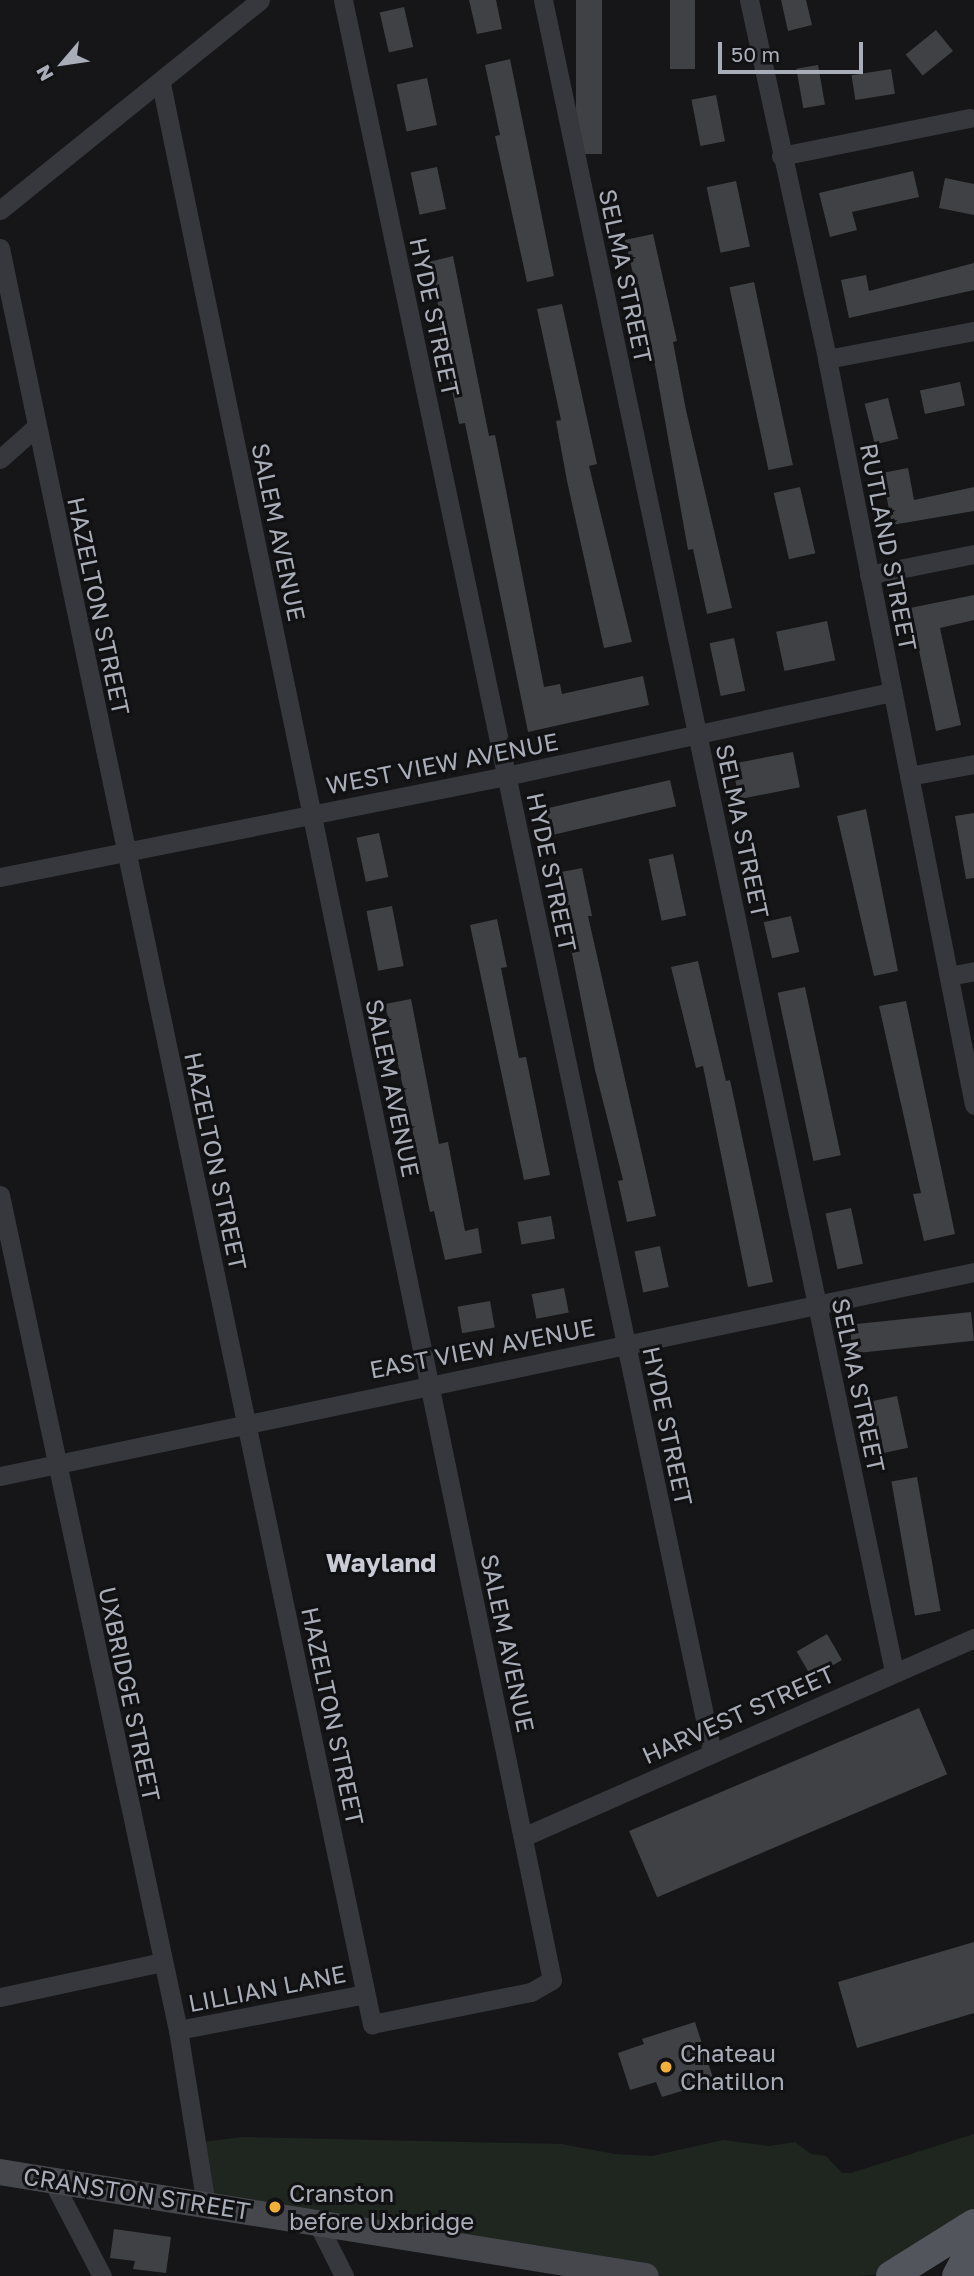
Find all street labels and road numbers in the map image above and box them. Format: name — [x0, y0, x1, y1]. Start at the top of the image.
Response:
street label: SELMA STREET — [594, 186, 658, 366]
street label: HYDE STREET — [404, 235, 466, 399]
street label: SALEM AVENUE — [246, 440, 312, 624]
street label: RUTLAND STREET — [855, 441, 923, 653]
street label: HAZELTON STREET — [62, 494, 136, 718]
street label: WEST VIEW AVENUE — [323, 726, 561, 800]
street label: SELMA STREET — [711, 741, 775, 921]
street label: HYDE STREET — [521, 790, 583, 954]
street label: SALEM AVENUE — [360, 996, 426, 1180]
street label: HAZELTON STREET — [179, 1049, 253, 1273]
street label: SELMA STREET — [827, 1295, 891, 1475]
street label: EAST VIEW AVENUE — [367, 1312, 597, 1384]
street label: HYDE STREET — [637, 1344, 699, 1508]
street label: SALEM AVENUE — [475, 1551, 541, 1735]
street label: UXBRIDGE STREET — [93, 1584, 167, 1804]
street label: HAZELTON STREET — [296, 1604, 370, 1828]
street label: HARVEST STREET — [637, 1659, 839, 1769]
street label: LILLIAN LANE — [186, 1959, 348, 2017]
street label: CRANSTON STREET — [22, 2161, 252, 2225]

